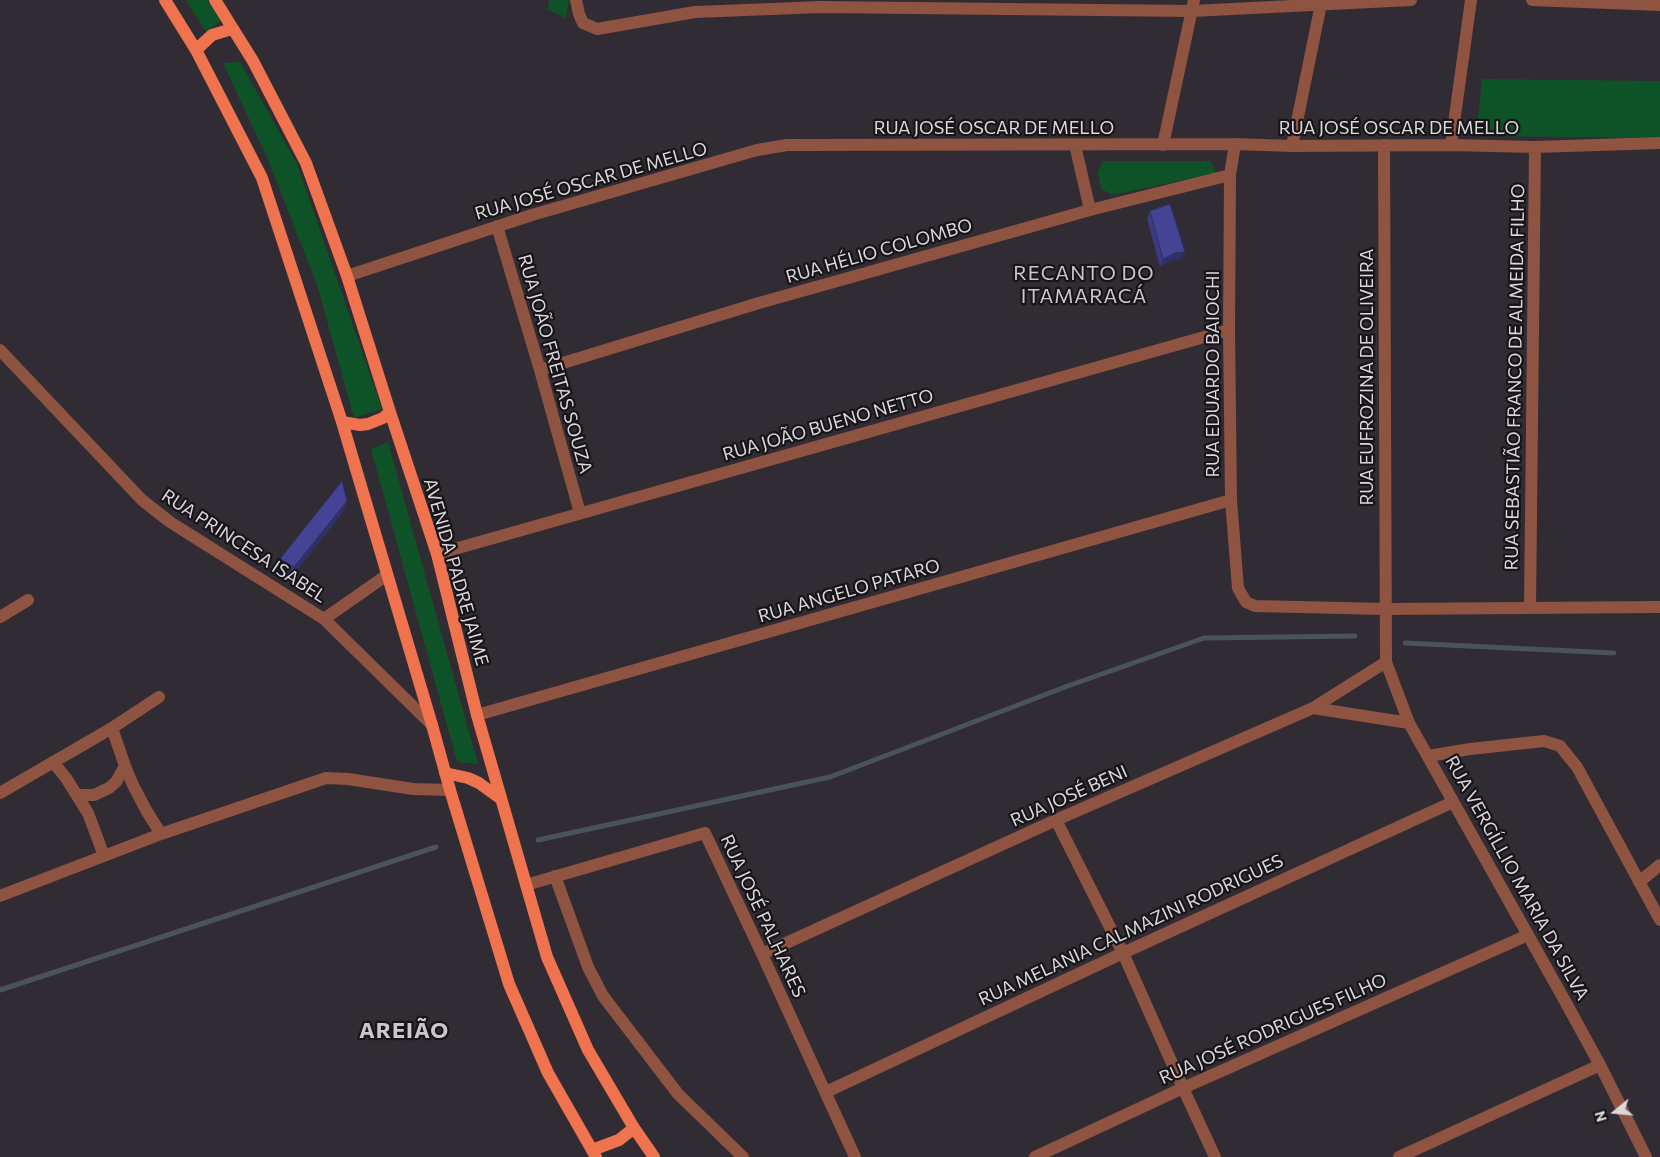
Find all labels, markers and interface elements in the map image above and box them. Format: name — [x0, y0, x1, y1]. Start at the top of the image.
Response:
street label: RUA JOSÉ OSCAR DE MELLO — [874, 117, 1114, 139]
street label: RUA JOSÉ OSCAR DE MELLO — [1279, 117, 1519, 139]
street label: RUA JOSÉ OSCAR DE MELLO — [472, 137, 710, 225]
street label: RUA SEBASTIÃO FRANCO DE ALMEIDA FILHO — [1501, 183, 1529, 571]
street label: RUA HÉLIO COLOMBO — [783, 214, 975, 288]
street label: RUA EUFROZINA DE OLIVEIRA — [1356, 248, 1378, 506]
street label: RUA JOÃO FREITAS SOUZA — [513, 252, 597, 476]
district label: RECANTO DO ITAMARACÁ — [1012, 261, 1156, 308]
street label: RUA EDUARDO BAIOCHI — [1202, 270, 1224, 478]
street label: RUA JOÃO BUENO NETTO — [720, 385, 936, 465]
street label: AVENIDA PADRE JAIME — [419, 476, 493, 668]
street label: RUA PRINCESA ISABEL — [158, 485, 330, 607]
street label: RUA ANGELO PATARO — [756, 555, 942, 627]
street label: RUA VERGÍLLIO MARIA DA SILVA — [1441, 752, 1593, 1004]
street label: RUA JOSÉ BENI — [1007, 761, 1131, 831]
street label: RUA JOSÉ PALHARES — [716, 831, 810, 1001]
street label: RUA MELANIA CALMAZINI RODRIGUES — [975, 850, 1287, 1010]
street label: RUA JOSÉ RODRIGUES FILHO — [1156, 969, 1390, 1089]
district label: AREIÃO — [358, 1018, 450, 1044]
north arrow — [1590, 1087, 1640, 1137]
text: N — [1591, 1109, 1610, 1124]

